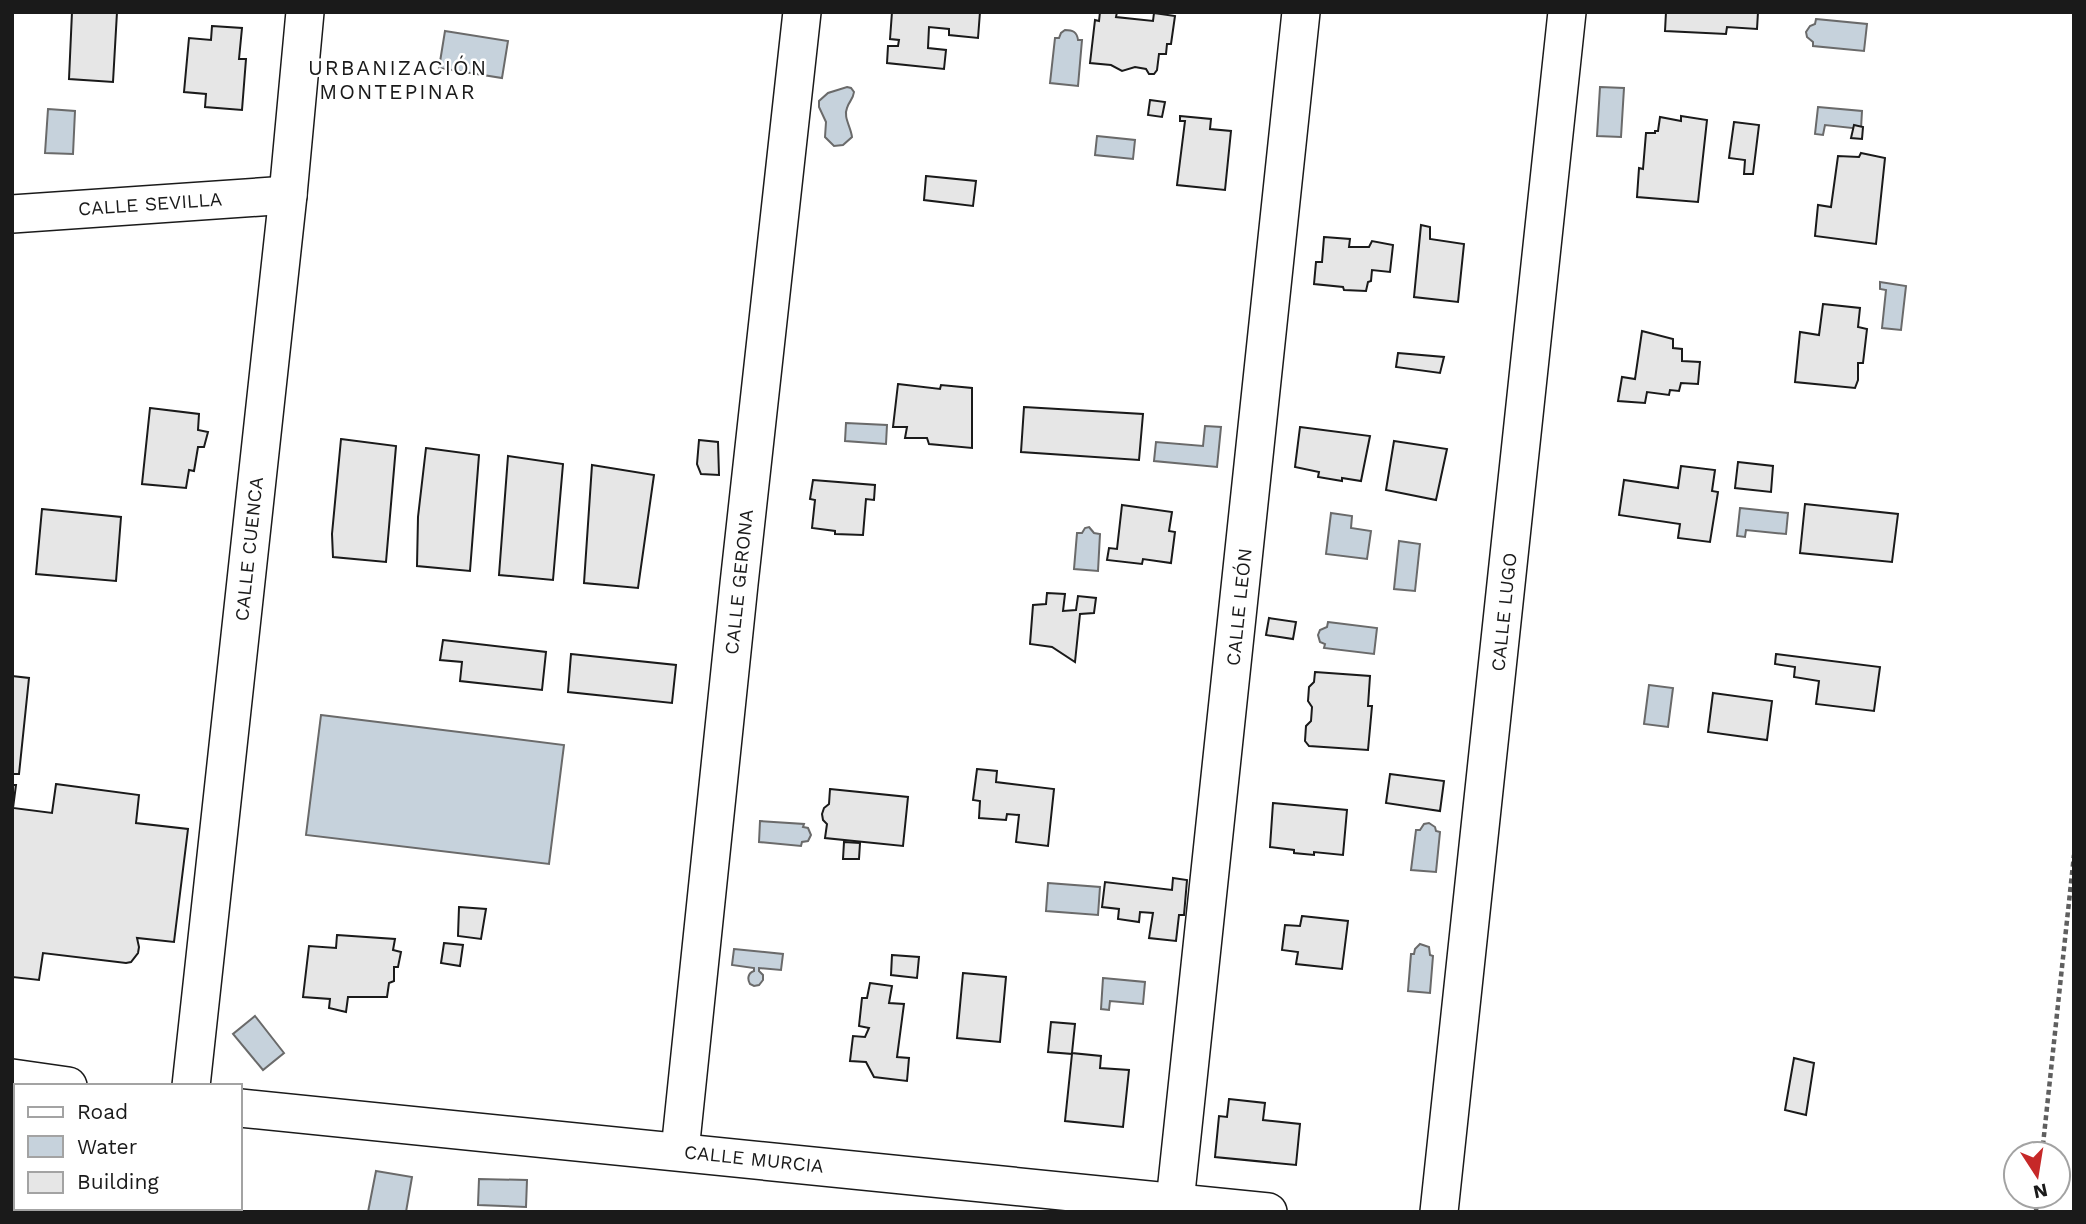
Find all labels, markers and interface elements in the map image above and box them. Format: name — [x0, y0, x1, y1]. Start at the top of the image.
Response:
district label: URBANIZACIÓN MONTEPINAR — [308, 55, 488, 104]
street label: CALLE SEVILLA — [77, 187, 223, 221]
street label: CALLE CUENCA — [230, 475, 268, 622]
street label: CALLE GERONA — [720, 508, 758, 656]
street label: CALLE LEÓN — [1221, 547, 1257, 667]
street label: CALLE LUGO — [1486, 551, 1522, 673]
legend — [14, 1084, 242, 1210]
text: Road — [77, 1099, 128, 1124]
text: Water — [77, 1134, 138, 1159]
street label: CALLE MURCIA — [683, 1140, 825, 1178]
north arrow — [2002, 1140, 2072, 1210]
text: Building — [77, 1169, 159, 1194]
text: N — [2031, 1178, 2050, 1204]

